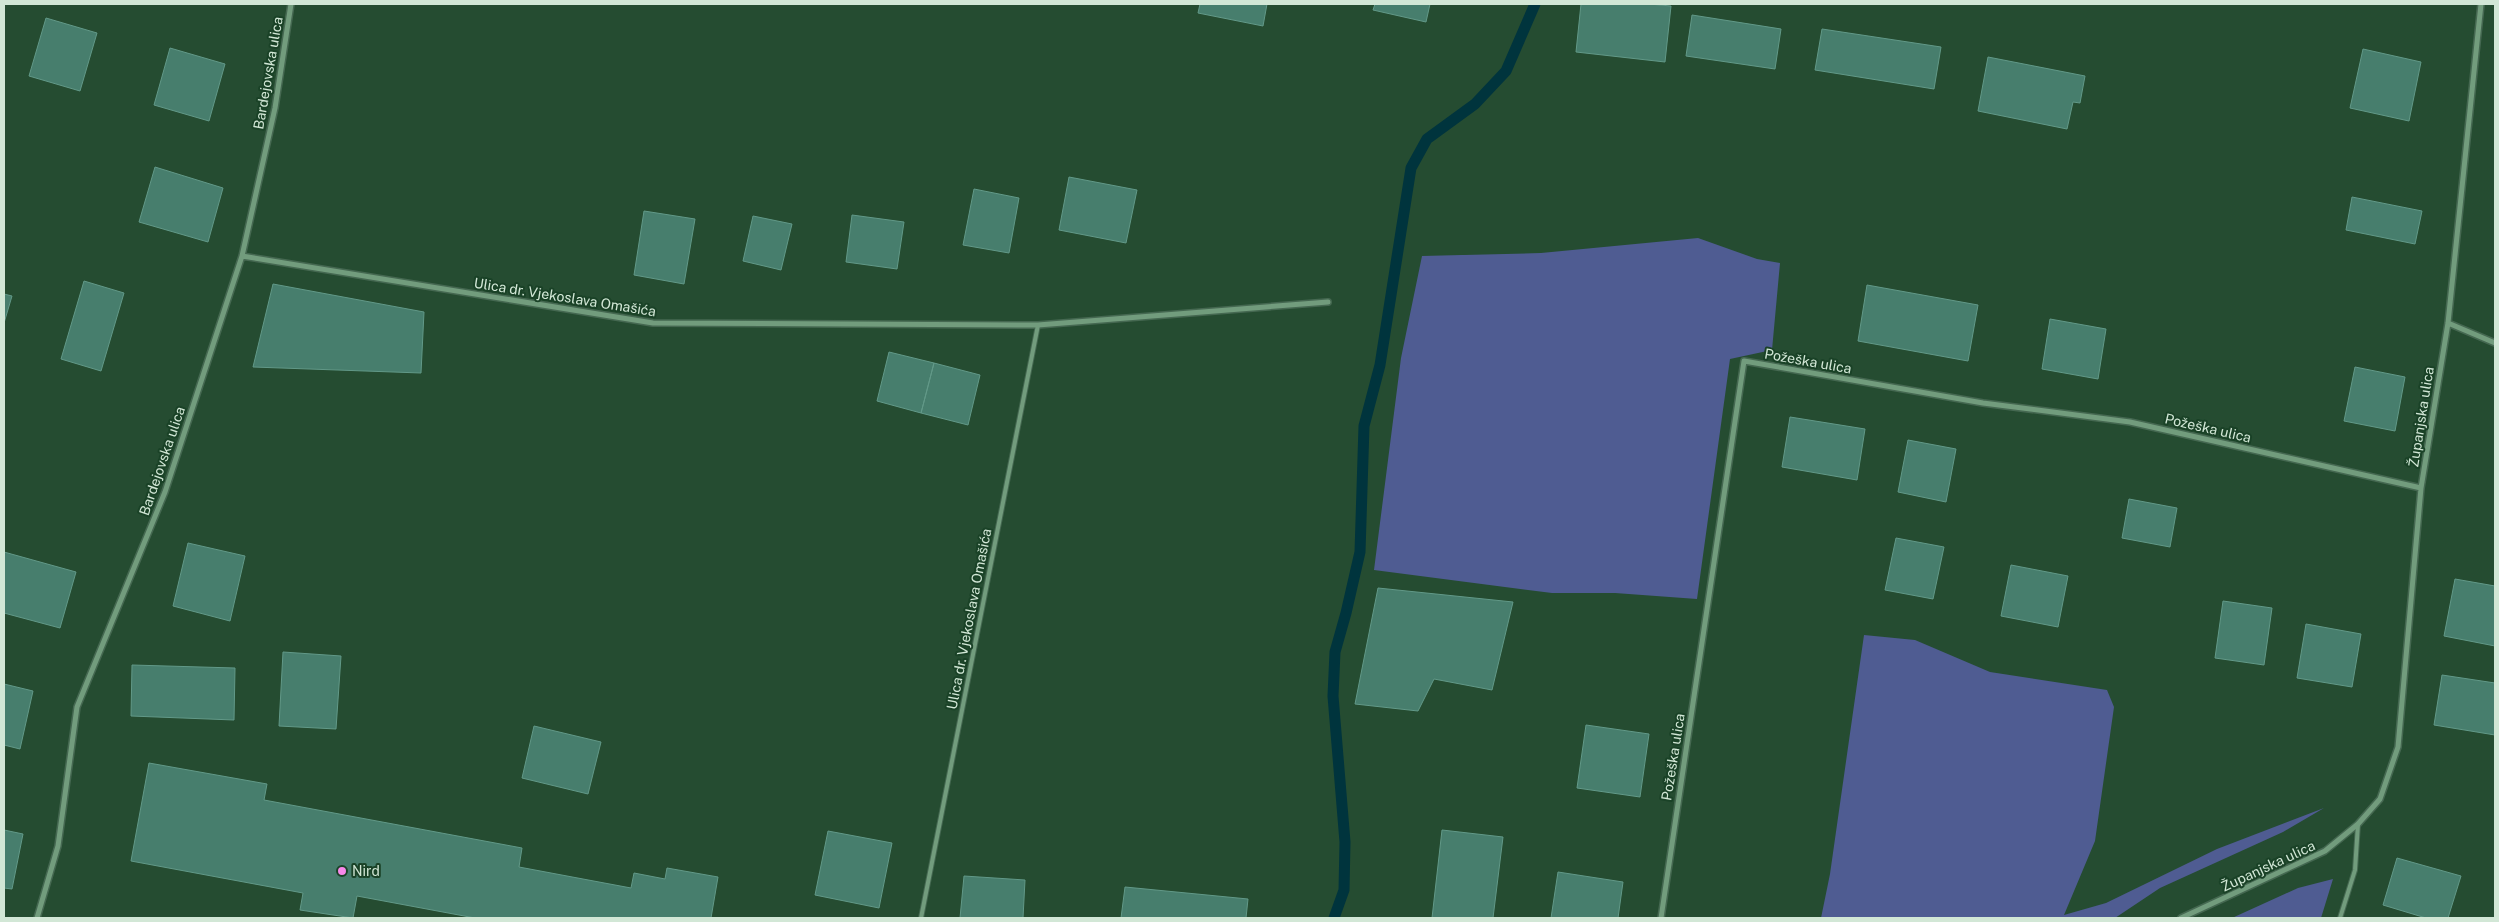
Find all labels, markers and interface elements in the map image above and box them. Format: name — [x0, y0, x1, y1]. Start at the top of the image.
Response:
street label: Bardejovska ulica — [250, 15, 286, 131]
street label: Ulica dr. Vjekoslava Omašića — [473, 275, 657, 319]
street label: Požeška ulica — [1763, 345, 1853, 377]
street label: Županjska ulica — [2404, 365, 2437, 469]
street label: Bardejovska ulica — [136, 404, 188, 518]
street label: Požeška ulica — [2163, 410, 2253, 446]
street label: Ulica dr. Vjekoslava Omašića — [944, 527, 994, 711]
street label: Požeška ulica — [1658, 712, 1688, 802]
street label: Županjska ulica — [2218, 836, 2318, 895]
place label: Nird — [352, 863, 380, 879]
marker: Nird — [336, 865, 348, 877]

